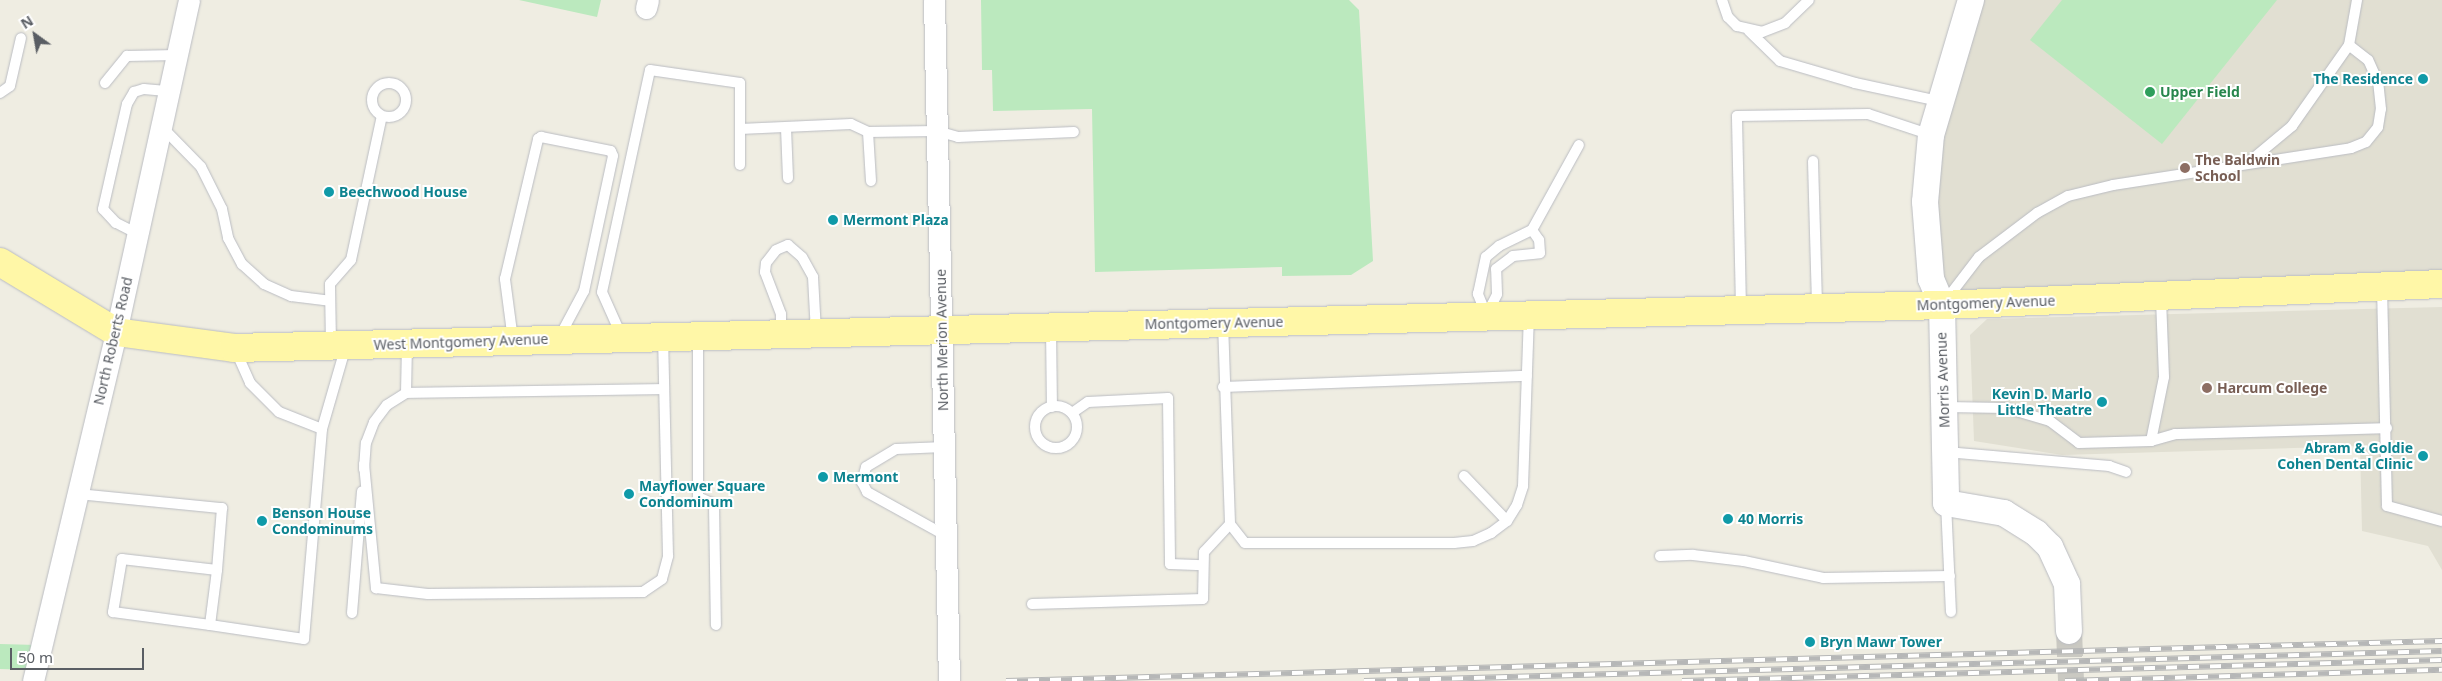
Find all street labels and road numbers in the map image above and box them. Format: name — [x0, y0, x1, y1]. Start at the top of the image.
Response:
street label: North Merion Avenue — [932, 269, 952, 411]
street label: North Roberts Road — [90, 275, 136, 407]
street label: Montgomery Avenue — [1916, 292, 2056, 314]
street label: Montgomery Avenue — [1145, 313, 1283, 333]
street label: West Montgomery Avenue — [373, 331, 549, 353]
street label: Morris Avenue — [1933, 332, 1953, 428]

